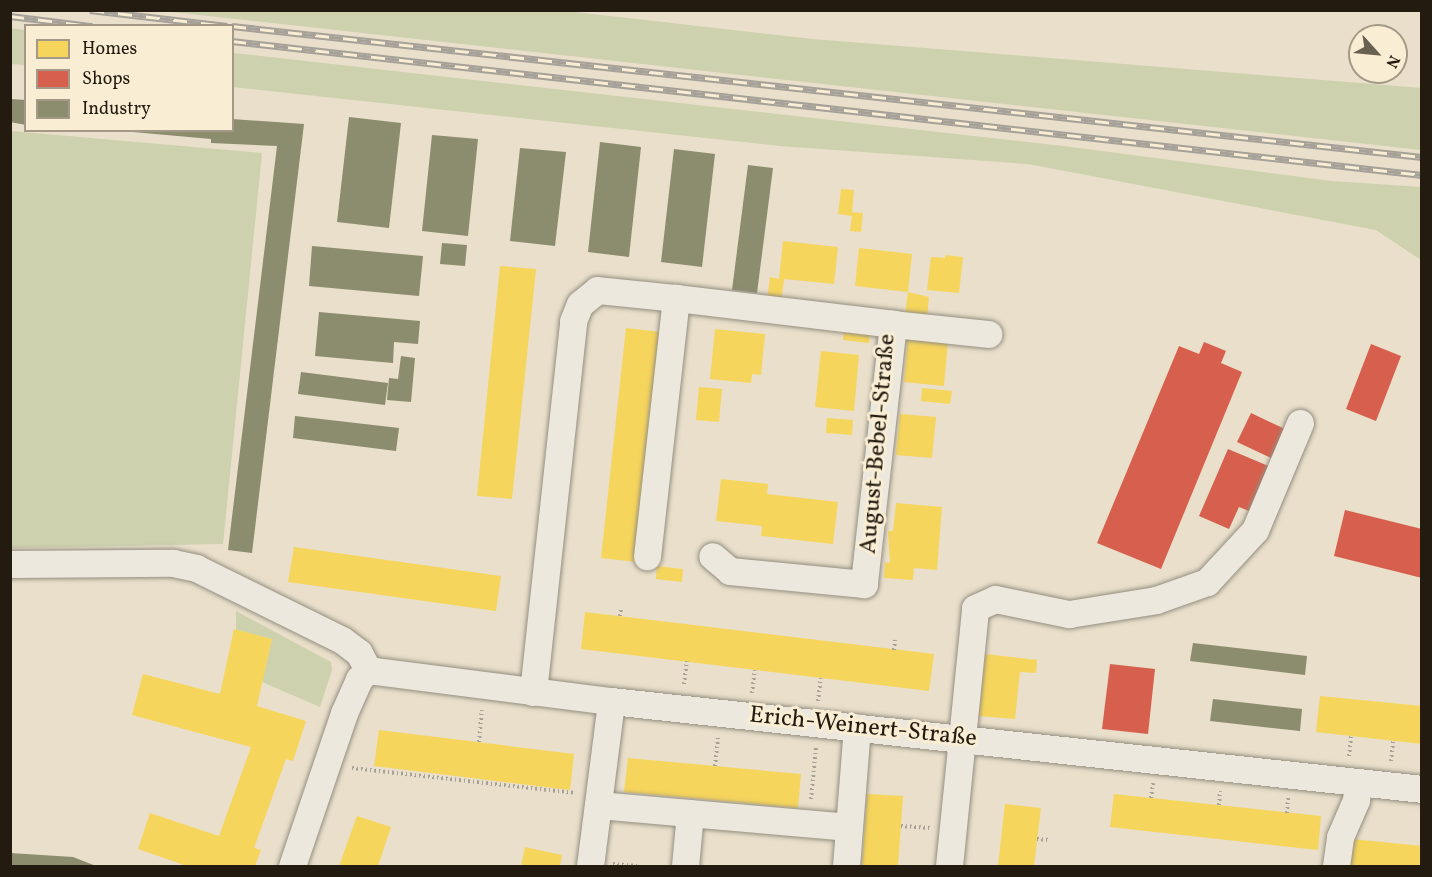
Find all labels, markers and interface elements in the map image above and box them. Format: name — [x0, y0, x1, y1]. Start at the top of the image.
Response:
legend — [24, 24, 234, 132]
north arrow — [1348, 24, 1408, 84]
text: Homes — [82, 37, 137, 62]
text: N — [1380, 51, 1405, 71]
text: Shops — [82, 67, 130, 92]
text: Industry — [82, 97, 151, 122]
street label: August-Bebel-Straße — [855, 333, 903, 555]
street label: Erich-Weinert-Straße — [748, 702, 978, 754]

